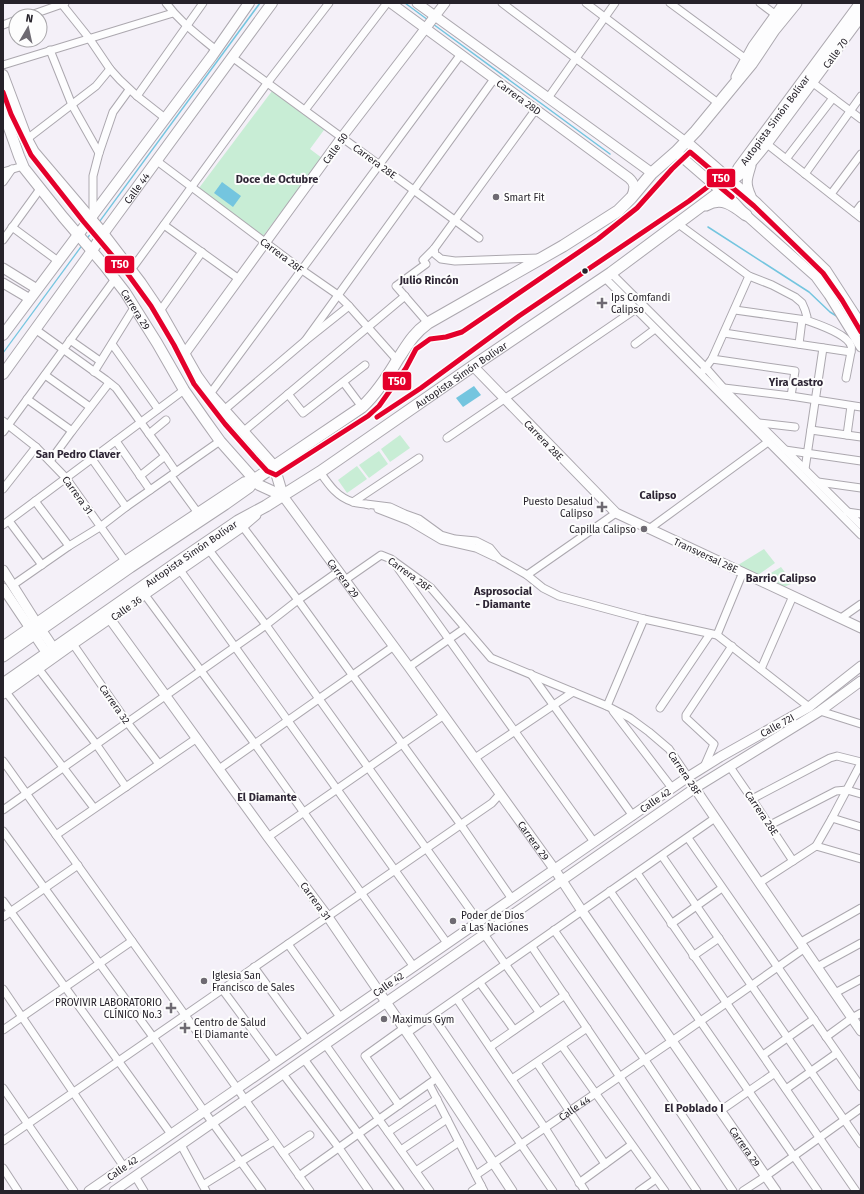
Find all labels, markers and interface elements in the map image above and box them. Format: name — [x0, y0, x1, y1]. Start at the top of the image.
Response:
north arrow — [8, 8, 48, 48]
text: N — [25, 12, 34, 26]
street label: Calle 70 — [821, 36, 851, 71]
street label: Autopista Simón Bolívar — [738, 73, 813, 168]
street label: Carrera 28D — [494, 78, 543, 118]
street label: Calle 50 — [321, 130, 351, 166]
street label: Carrera 28E — [350, 142, 399, 182]
line badge: T50 — [706, 168, 736, 188]
street label: Calle 44 — [122, 170, 153, 206]
text: T50 — [712, 172, 731, 185]
district label: Doce de Octubre — [236, 173, 318, 186]
marker: Smart Fit — [491, 192, 501, 202]
place label: Smart Fit — [504, 192, 545, 204]
street label: Carrera 28F — [258, 236, 305, 276]
line badge: T50 — [104, 255, 135, 274]
text: T50 — [111, 258, 130, 271]
unlabelled marker — [580, 266, 590, 276]
district label: Julio Rincón — [398, 274, 459, 287]
street label: Carrera 29 — [118, 287, 152, 332]
place label: Ips Comfandi Calipso — [611, 292, 670, 316]
marker: Ips Comfandi Calipso — [596, 297, 608, 309]
street label: Autopista Simón Bolívar — [413, 340, 510, 411]
line badge: T50 — [382, 371, 412, 391]
text: T50 — [388, 375, 407, 388]
district label: Yira Castro — [768, 376, 824, 389]
street label: Carrera 28E — [521, 418, 565, 463]
district label: San Pedro Claver — [36, 448, 121, 461]
street label: Carrera 31 — [59, 474, 95, 517]
district label: Calipso — [640, 489, 677, 502]
place label: Puesto Desalud Calipso — [523, 496, 593, 520]
marker: Puesto Desalud Calipso — [596, 501, 608, 513]
street label: Autopista Simón Bolívar — [143, 518, 240, 590]
place label: Capilla Calipso — [569, 524, 636, 536]
marker: Capilla Calipso — [639, 524, 649, 534]
street label: Transversal 28E — [672, 536, 740, 576]
street label: Carrera 28F — [385, 555, 434, 595]
street label: Carrera 29 — [324, 557, 361, 601]
district label: Barrio Calipso — [746, 572, 817, 585]
district label: Asprosocial - Diamante — [473, 585, 533, 611]
street label: Calle 36 — [109, 594, 144, 624]
street label: Carrera 32 — [96, 683, 132, 727]
street label: Calle 72I — [758, 712, 797, 740]
street label: Carrera 28F — [665, 749, 703, 798]
street label: Calle 42 — [638, 786, 673, 816]
street label: Carrera 28E — [742, 789, 780, 838]
district label: El Diamante — [237, 791, 297, 804]
street label: Carrera 29 — [515, 819, 551, 863]
street label: Carrera 31 — [297, 880, 333, 923]
place label: Poder de Dios a Las Naciones — [461, 910, 529, 934]
marker: Poder de Dios a Las Naciones — [448, 916, 458, 926]
place label: Iglesia San Francisco de Sales — [212, 970, 295, 994]
street label: Calle 42 — [371, 970, 406, 1000]
marker: Iglesia San Francisco de Sales — [199, 976, 209, 986]
place label: PROVIVIR LABORATORIO CLÍNICO No.3 — [55, 997, 162, 1021]
marker: PROVIVIR LABORATORIO CLÍNICO No.3 — [165, 1002, 177, 1014]
marker: Maximus Gym — [379, 1014, 389, 1024]
place label: Maximus Gym — [392, 1014, 454, 1026]
place label: Centro de Salud El Diamante — [194, 1017, 266, 1041]
marker: Centro de Salud El Diamante — [179, 1022, 191, 1034]
street label: Calle 44 — [557, 1093, 593, 1124]
district label: El Poblado I — [665, 1102, 723, 1115]
street label: Carrera 29 — [726, 1125, 762, 1169]
street label: Calle 42 — [105, 1154, 140, 1184]

